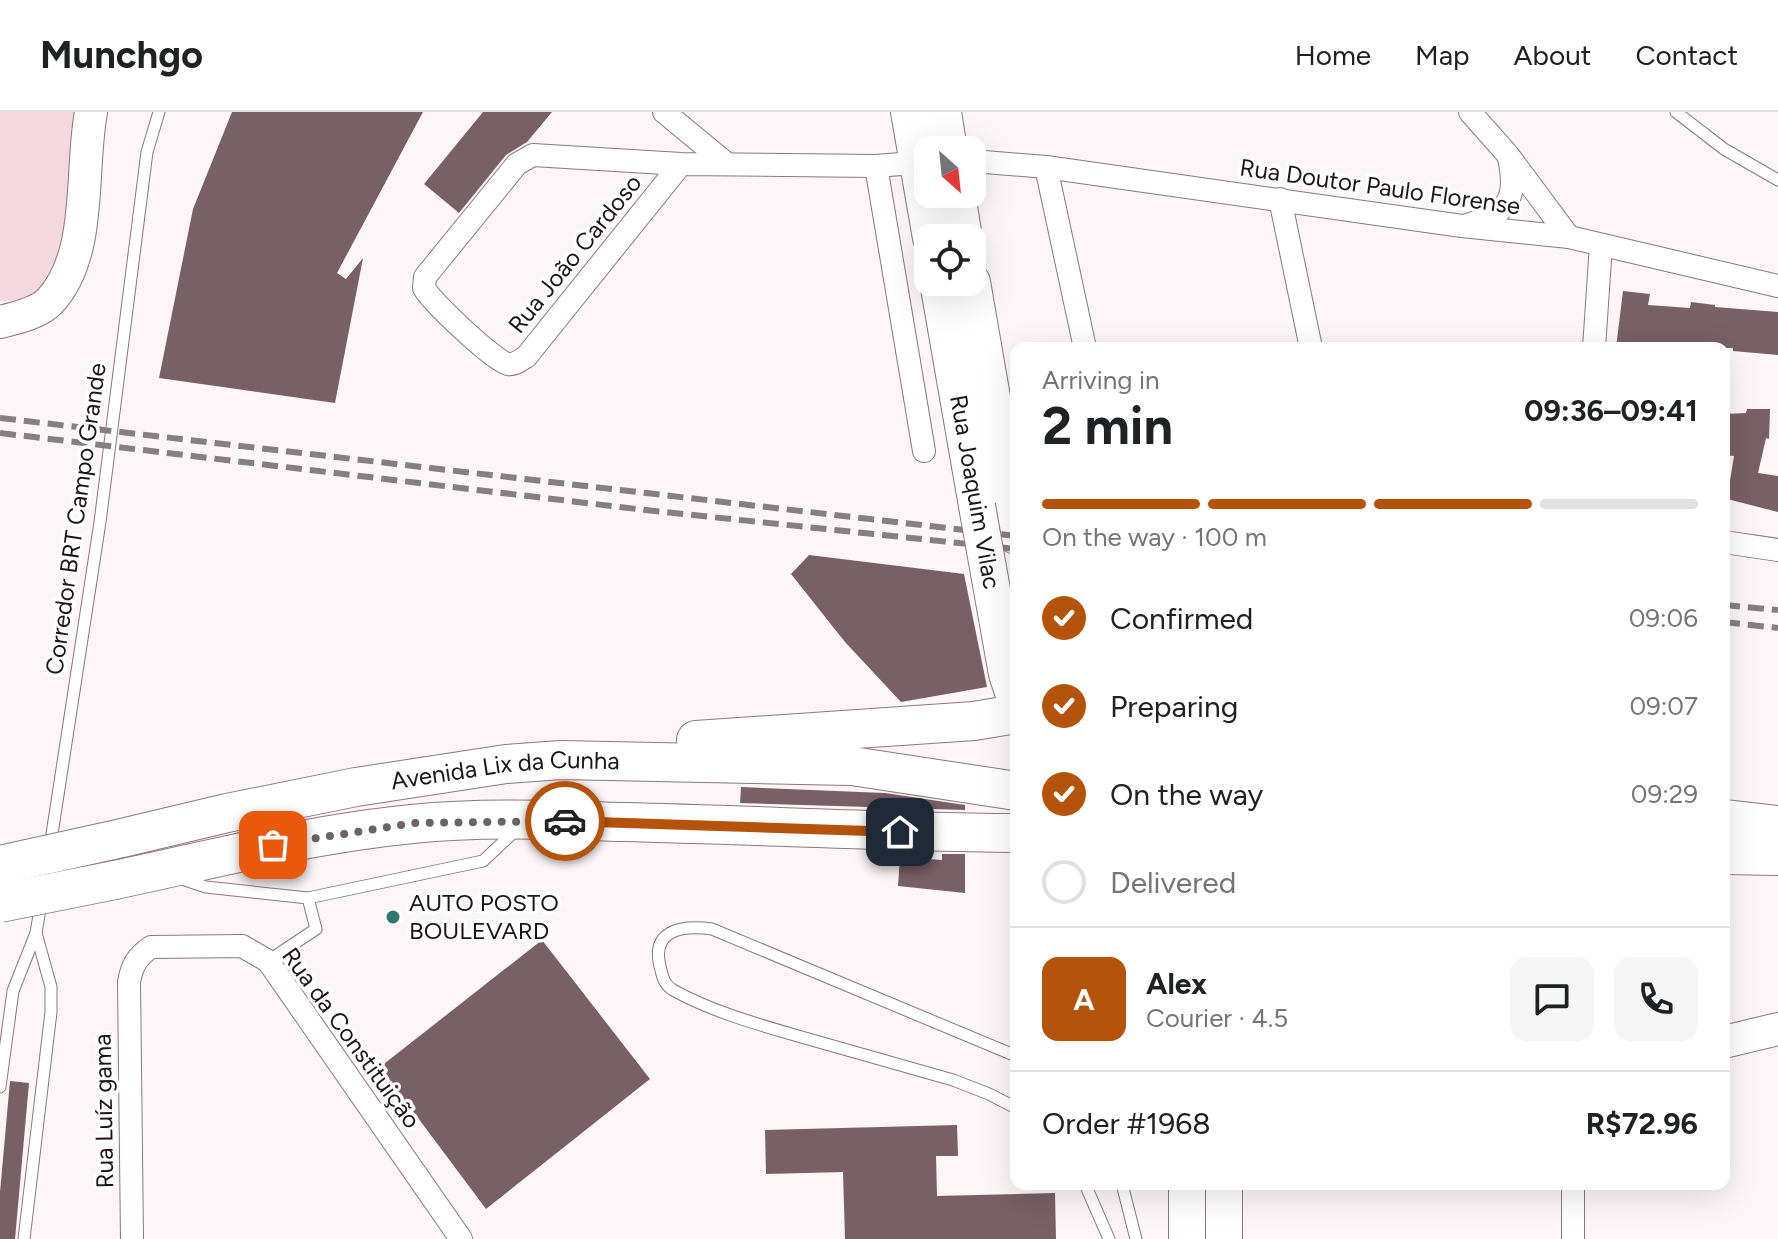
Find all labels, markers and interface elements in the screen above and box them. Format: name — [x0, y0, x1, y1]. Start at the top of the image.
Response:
text: Munchgo — [40, 32, 203, 78]
text: Home — [1295, 38, 1371, 72]
text: Map — [1415, 38, 1470, 72]
text: About — [1514, 38, 1591, 72]
text: Contact — [1635, 38, 1738, 72]
north arrow — [914, 136, 986, 208]
map controls — [914, 136, 986, 296]
street label: Rua Doutor Paulo Florense — [1238, 152, 1522, 221]
street label: Rua João Cardoso — [502, 169, 647, 339]
button: locate — [914, 224, 986, 296]
street label: Corredor BRT Campo Grande — [39, 361, 112, 677]
text: Arriving in — [1042, 364, 1160, 396]
street label: Rua Joaquim Vilac — [944, 392, 1007, 591]
text: 09:36–09:41 — [1524, 392, 1698, 429]
text: 2 min — [1042, 395, 1173, 457]
text: On the way · 100 m — [1042, 521, 1267, 553]
icon: check — [1042, 596, 1086, 640]
text: Confirmed — [1110, 600, 1253, 637]
text: 09:06 — [1629, 602, 1698, 634]
icon: check — [1042, 684, 1086, 728]
text: Preparing — [1110, 688, 1238, 725]
text: 09:07 — [1629, 690, 1698, 722]
street label: Avenida Lix da Cunha — [389, 745, 620, 795]
icon: check — [1042, 772, 1086, 816]
text: On the way — [1110, 776, 1263, 813]
text: 09:29 — [1631, 778, 1698, 810]
courier — [525, 781, 605, 861]
pin — [866, 798, 934, 866]
icon: car — [543, 799, 587, 843]
icon: home — [878, 810, 922, 854]
pin — [239, 811, 307, 879]
icon: bag — [251, 823, 295, 867]
text: Delivered — [1110, 864, 1236, 901]
place label: AUTO POSTO BOULEVARD — [409, 888, 559, 945]
marker: AUTO POSTO BOULEVARD — [384, 908, 402, 926]
street label: Rua da Constituição — [276, 942, 427, 1134]
button: chat — [1510, 957, 1594, 1041]
button: phone — [1614, 957, 1698, 1041]
text: Alex — [1146, 965, 1207, 1002]
text: A — [1073, 981, 1095, 1018]
text: Courier · 4.5 — [1146, 1002, 1288, 1034]
street label: Rua Luíz gama — [88, 1033, 119, 1189]
text: Order #1968 — [1042, 1105, 1211, 1142]
text: R$72.96 — [1586, 1105, 1698, 1142]

